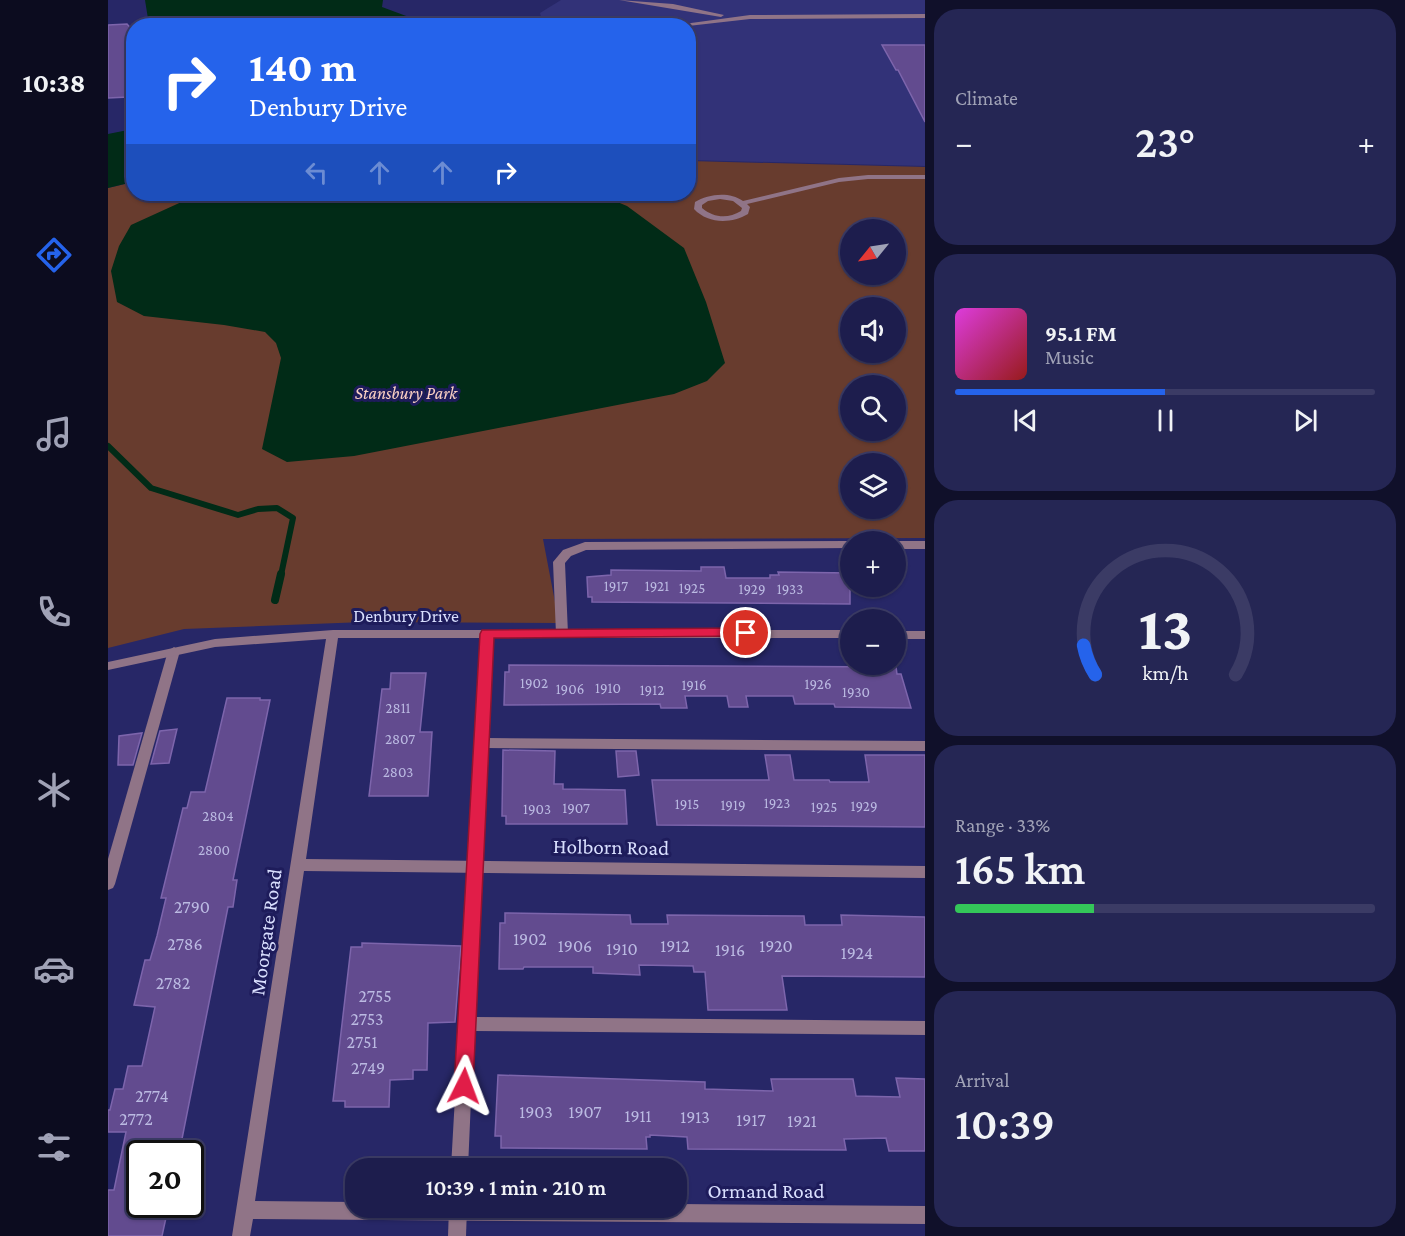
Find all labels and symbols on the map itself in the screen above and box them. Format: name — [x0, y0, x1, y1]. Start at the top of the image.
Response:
north arrow — [840, 219, 906, 285]
park label: Stansbury Park — [355, 383, 458, 403]
house number: 1917 — [604, 578, 628, 594]
house number: 1921 — [645, 578, 669, 594]
house number: 1925 — [679, 580, 705, 596]
house number: 1929 — [738, 581, 766, 597]
house number: 1933 — [777, 581, 803, 597]
street label: Denbury Drive — [353, 606, 459, 626]
pin — [720, 607, 771, 658]
house number: 1902 — [520, 675, 548, 691]
house number: 1926 — [804, 676, 832, 692]
house number: 1916 — [681, 677, 707, 693]
house number: 1910 — [595, 680, 621, 696]
house number: 1906 — [556, 681, 584, 697]
house number: 1912 — [640, 682, 664, 698]
house number: 1930 — [842, 684, 870, 700]
house number: 2811 — [385, 700, 411, 716]
house number: 2807 — [385, 731, 415, 747]
house number: 2803 — [383, 764, 413, 780]
house number: 1923 — [764, 795, 790, 811]
house number: 1915 — [675, 796, 699, 812]
house number: 1919 — [720, 797, 746, 813]
house number: 1929 — [850, 798, 878, 814]
house number: 1925 — [811, 799, 837, 815]
house number: 1907 — [562, 800, 590, 816]
house number: 1903 — [523, 801, 551, 817]
house number: 2804 — [202, 808, 234, 824]
street label: Holborn Road — [553, 834, 669, 860]
house number: 2800 — [198, 842, 230, 858]
street label: Moorgate Road — [245, 867, 287, 997]
house number: 2790 — [174, 897, 210, 917]
house number: 1902 — [513, 929, 547, 949]
house number: 2786 — [167, 934, 203, 954]
house number: 1906 — [558, 936, 592, 956]
house number: 1912 — [660, 936, 690, 956]
house number: 1920 — [759, 936, 793, 956]
house number: 1910 — [606, 939, 638, 959]
house number: 1916 — [715, 940, 745, 960]
house number: 1924 — [841, 943, 873, 963]
house number: 2782 — [156, 973, 190, 993]
house number: 2755 — [358, 986, 392, 1006]
house number: 2753 — [350, 1009, 384, 1029]
house number: 2751 — [347, 1032, 377, 1052]
position arrow — [432, 1054, 496, 1118]
house number: 2749 — [351, 1058, 385, 1078]
house number: 2774 — [135, 1086, 169, 1106]
house number: 1903 — [519, 1102, 553, 1122]
house number: 1907 — [568, 1102, 602, 1122]
house number: 1911 — [624, 1106, 652, 1126]
house number: 1913 — [680, 1107, 710, 1127]
house number: 2772 — [119, 1109, 153, 1129]
house number: 1917 — [736, 1110, 766, 1130]
house number: 1921 — [787, 1111, 817, 1131]
speed limit sign: 20 — [126, 1140, 204, 1218]
street label: Ormand Road — [708, 1179, 824, 1203]

